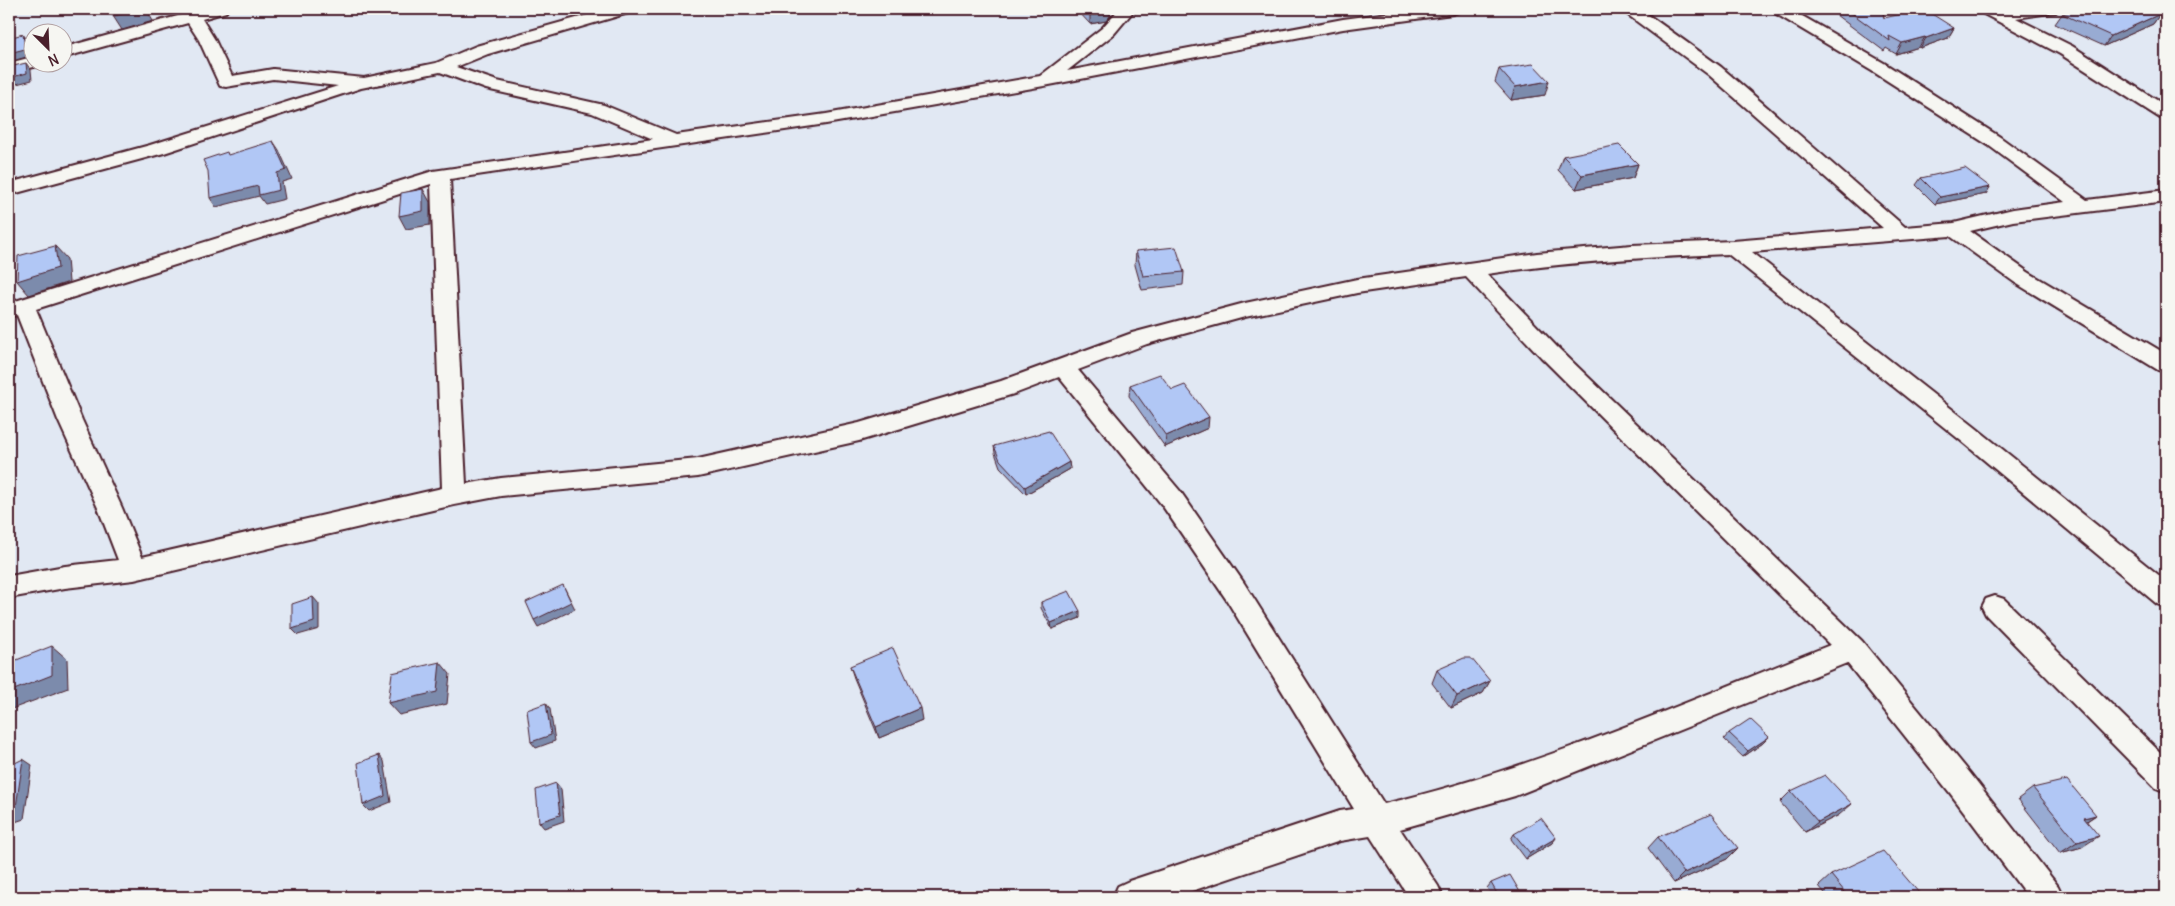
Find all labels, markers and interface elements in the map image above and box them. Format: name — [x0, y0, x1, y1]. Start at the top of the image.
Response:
north arrow — [22, 22, 72, 72]
text: N — [45, 50, 61, 70]

